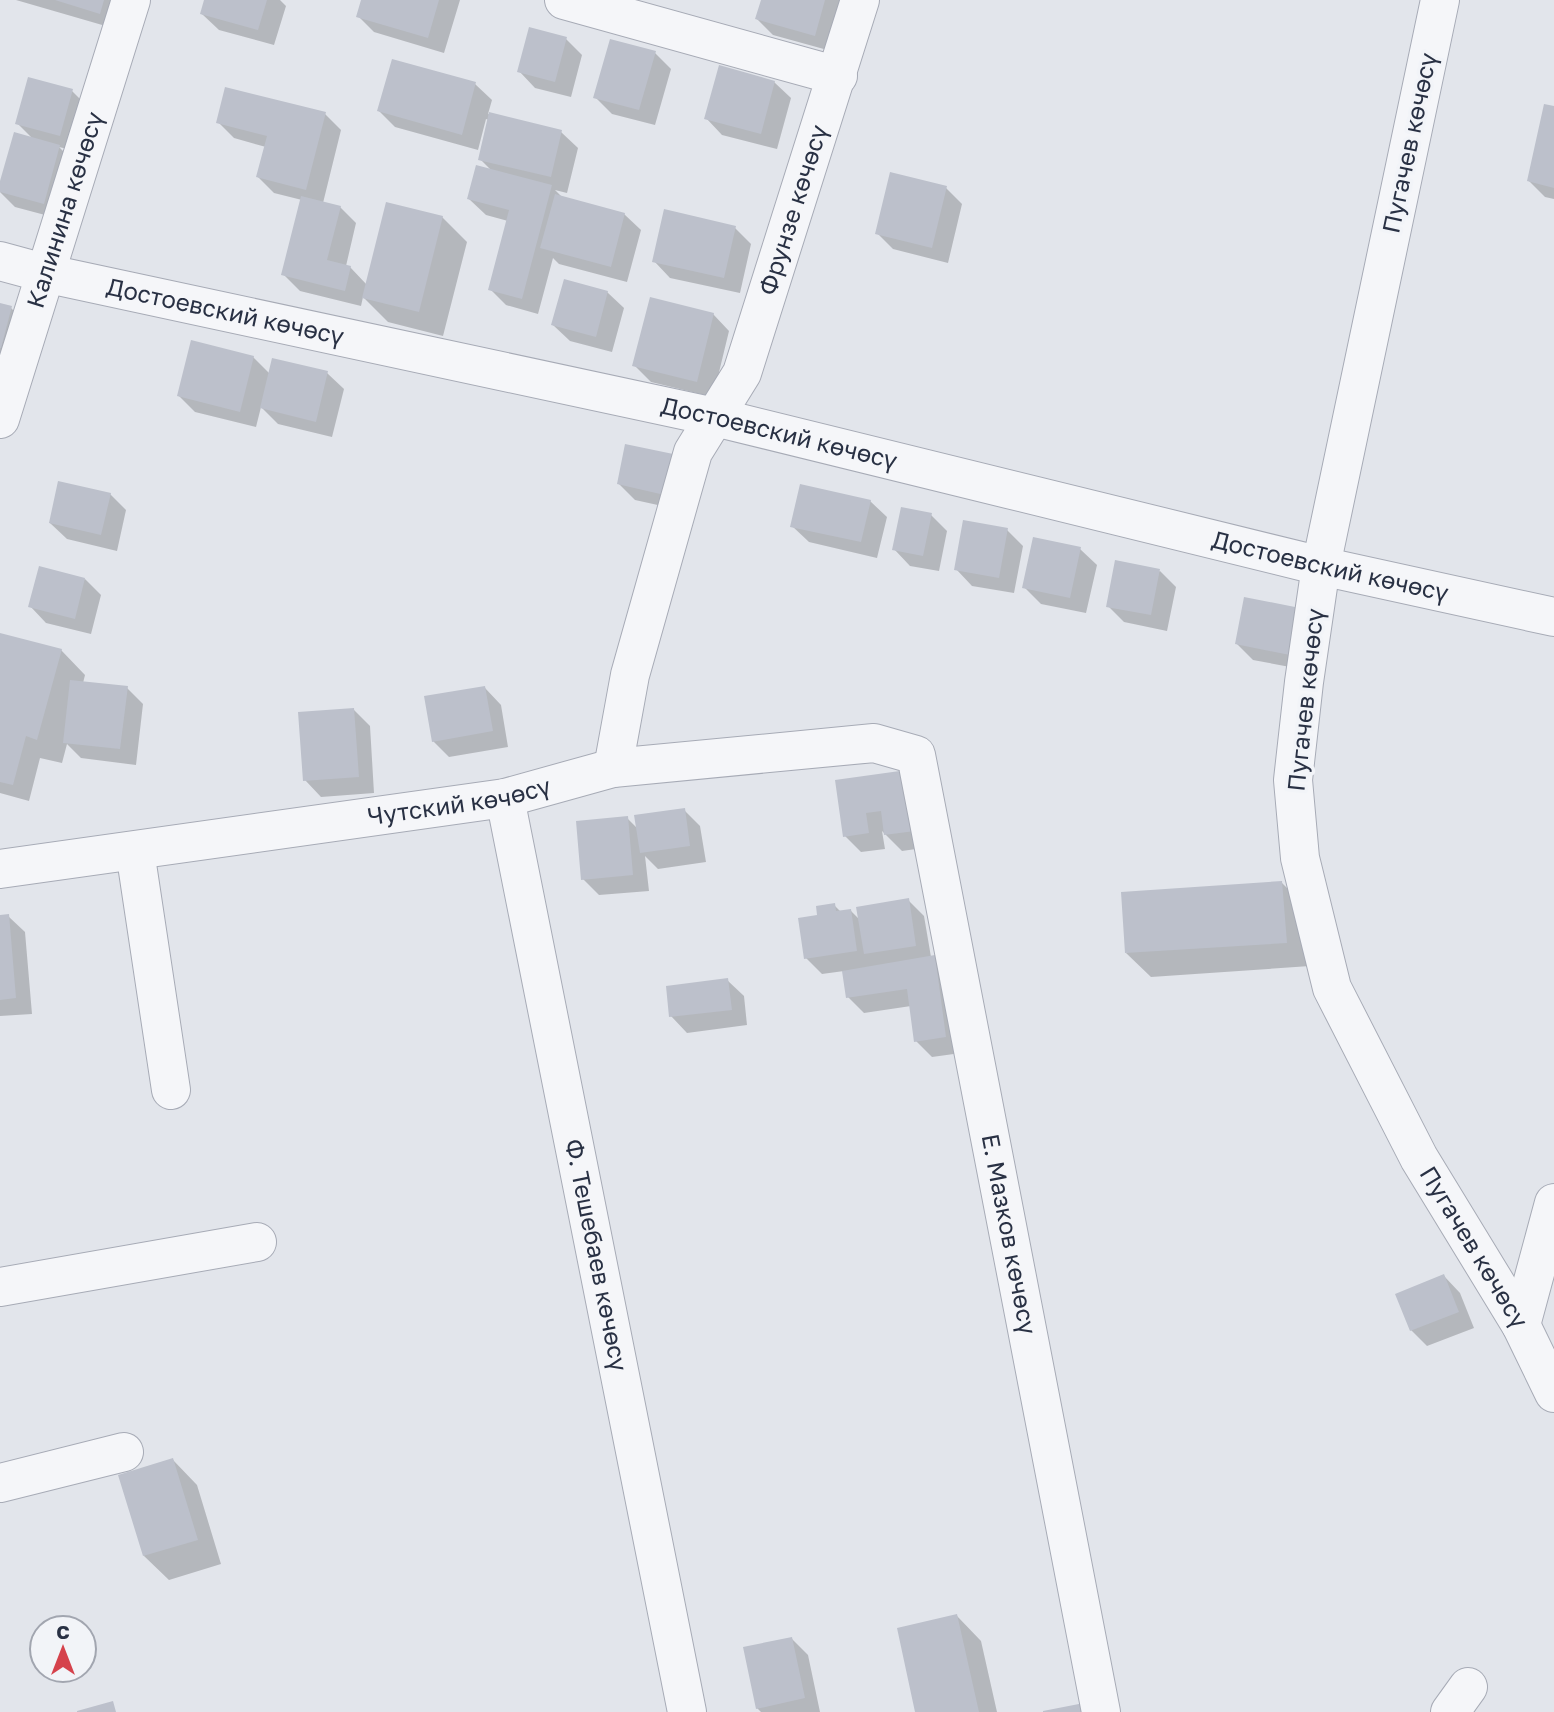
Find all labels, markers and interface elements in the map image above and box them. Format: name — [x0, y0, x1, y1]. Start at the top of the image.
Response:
street label: Пугачев көчөсү — [1375, 50, 1443, 236]
street label: Калинина көчөсү — [20, 108, 109, 311]
street label: Фрунзе көчөсү — [752, 121, 834, 299]
street label: Достоевский көчөсү — [104, 271, 347, 351]
street label: Достоевский көчөсү — [659, 390, 900, 475]
street label: Достоевский көчөсү — [1209, 524, 1451, 607]
street label: Пугачев көчөсү — [1280, 607, 1330, 793]
street label: Чутский көчөсү — [366, 770, 554, 830]
street label: Е. Мазков көчөсү — [977, 1131, 1044, 1337]
street label: Ф. Тешебаев көчөсү — [560, 1136, 635, 1374]
street label: Пугачев көчөсү — [1414, 1160, 1535, 1333]
north arrow — [28, 1614, 98, 1684]
text: С — [56, 1620, 70, 1643]

